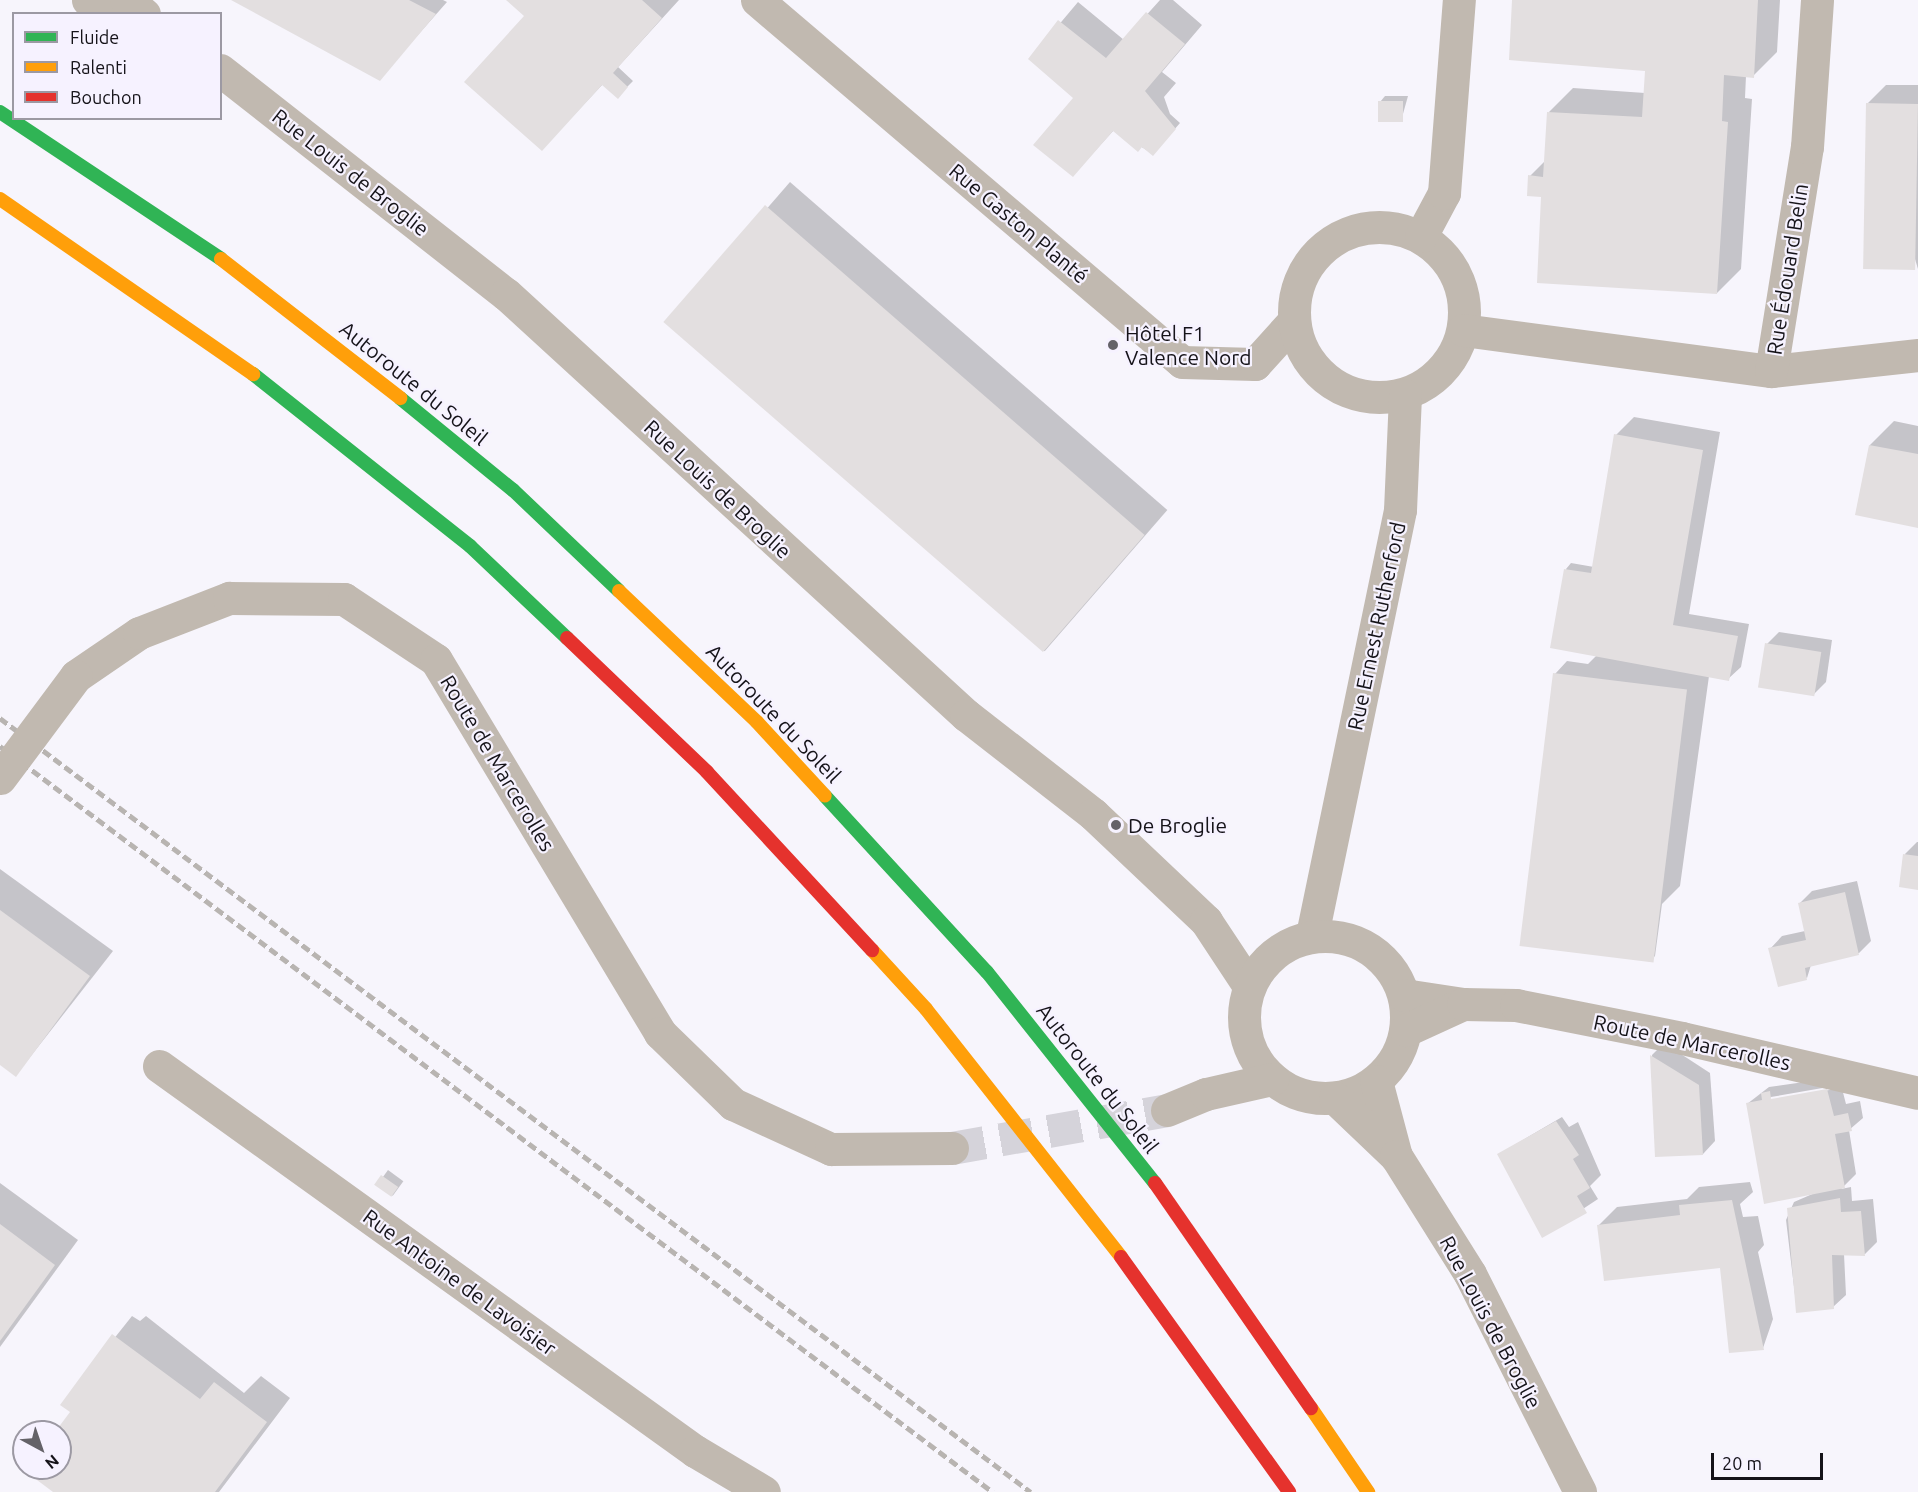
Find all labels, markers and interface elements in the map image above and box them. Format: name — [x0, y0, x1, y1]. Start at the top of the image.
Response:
legend — [12, 12, 222, 120]
text: Fluide — [70, 27, 119, 47]
text: Ralenti — [70, 57, 127, 77]
text: Bouchon — [70, 87, 142, 107]
street label: Rue Louis de Broglie — [268, 103, 434, 241]
street label: Rue Gaston Planté — [945, 158, 1093, 288]
street label: Rue Édouard Belin — [1761, 182, 1813, 356]
street label: Autoroute du Soleil — [335, 316, 493, 450]
place label: Hôtel F1 Valence Nord — [1125, 320, 1251, 370]
marker: Hôtel F1 Valence Nord — [1106, 338, 1120, 352]
street label: Rue Louis de Broglie — [639, 414, 797, 564]
street label: Rue Ernest Rutherford — [1342, 520, 1410, 732]
street label: Autoroute du Soleil — [701, 638, 847, 788]
street label: Route de Marcerolles — [435, 670, 561, 856]
place label: De Broglie — [1128, 812, 1227, 838]
marker: De Broglie — [1109, 818, 1123, 832]
street label: Autoroute du Soleil — [1032, 998, 1164, 1158]
street label: Route de Marcerolles — [1591, 1009, 1793, 1075]
street label: Rue Antoine de Lavoisier — [358, 1203, 562, 1361]
street label: Rue Louis de Broglie — [1435, 1231, 1547, 1413]
north arrow — [12, 1420, 72, 1480]
scale bar — [1714, 1441, 1826, 1479]
text: N — [42, 1452, 63, 1473]
text: 20 m — [1722, 1453, 1762, 1473]

